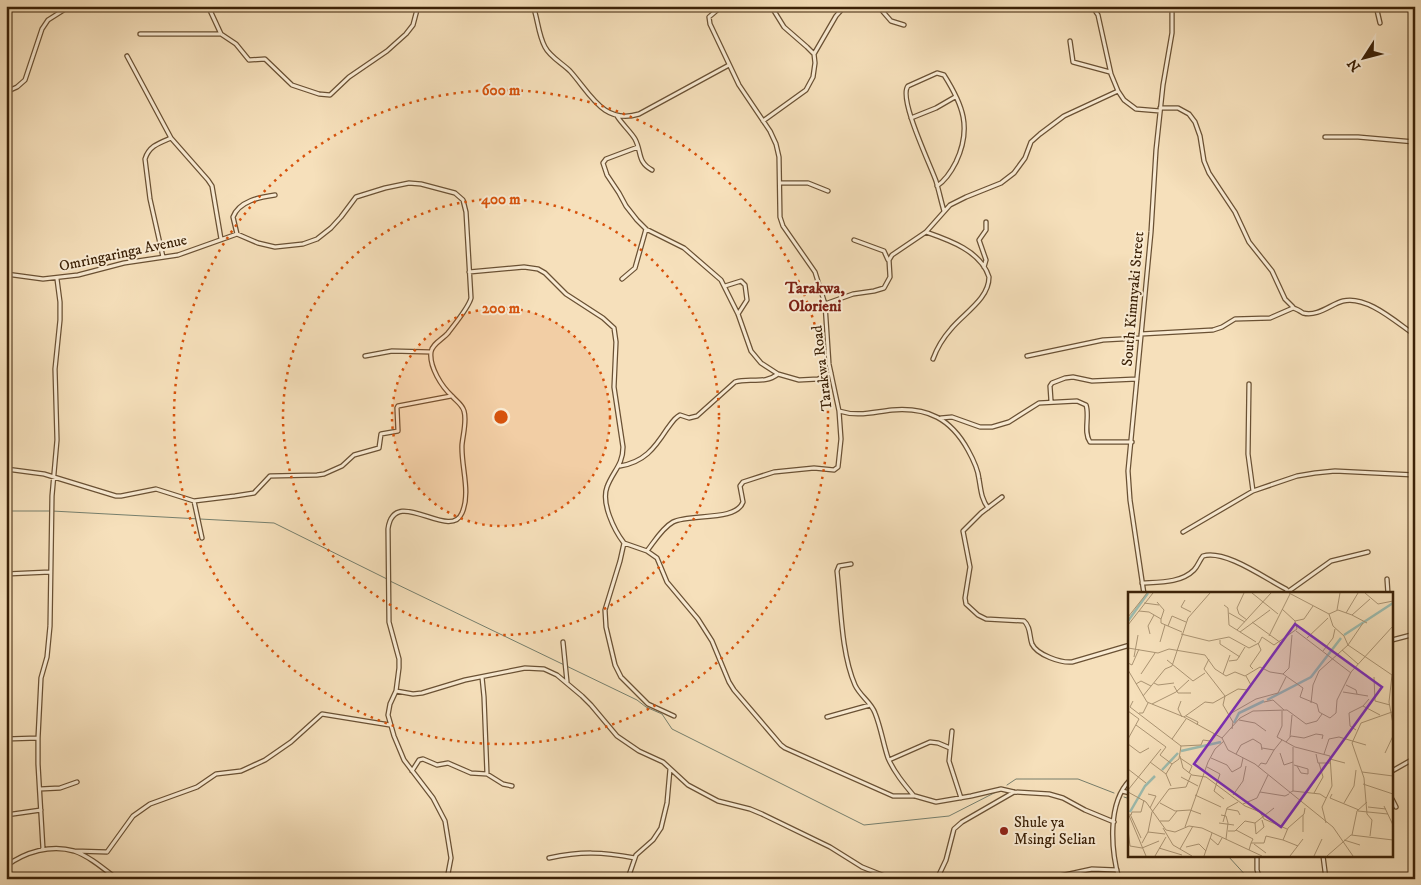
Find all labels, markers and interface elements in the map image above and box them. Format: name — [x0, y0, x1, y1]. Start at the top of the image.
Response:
north arrow — [1338, 32, 1388, 82]
text: N — [1343, 55, 1365, 75]
text: 600 m — [482, 81, 521, 100]
text: 400 m — [480, 190, 521, 209]
street label: Omringaringa Avenue — [57, 230, 189, 276]
street label: South Kimnyaki Street — [1118, 231, 1148, 367]
district label: Tarakwa, Olorieni — [784, 278, 845, 316]
text: 200 m — [482, 299, 521, 318]
street label: Tarakwa Road — [807, 324, 837, 412]
centre of rings — [492, 408, 510, 426]
inset map — [1128, 592, 1394, 858]
place label: Shule ya Msingi Selian — [1014, 813, 1096, 849]
marker: Shule ya Msingi Selian — [998, 825, 1010, 837]

